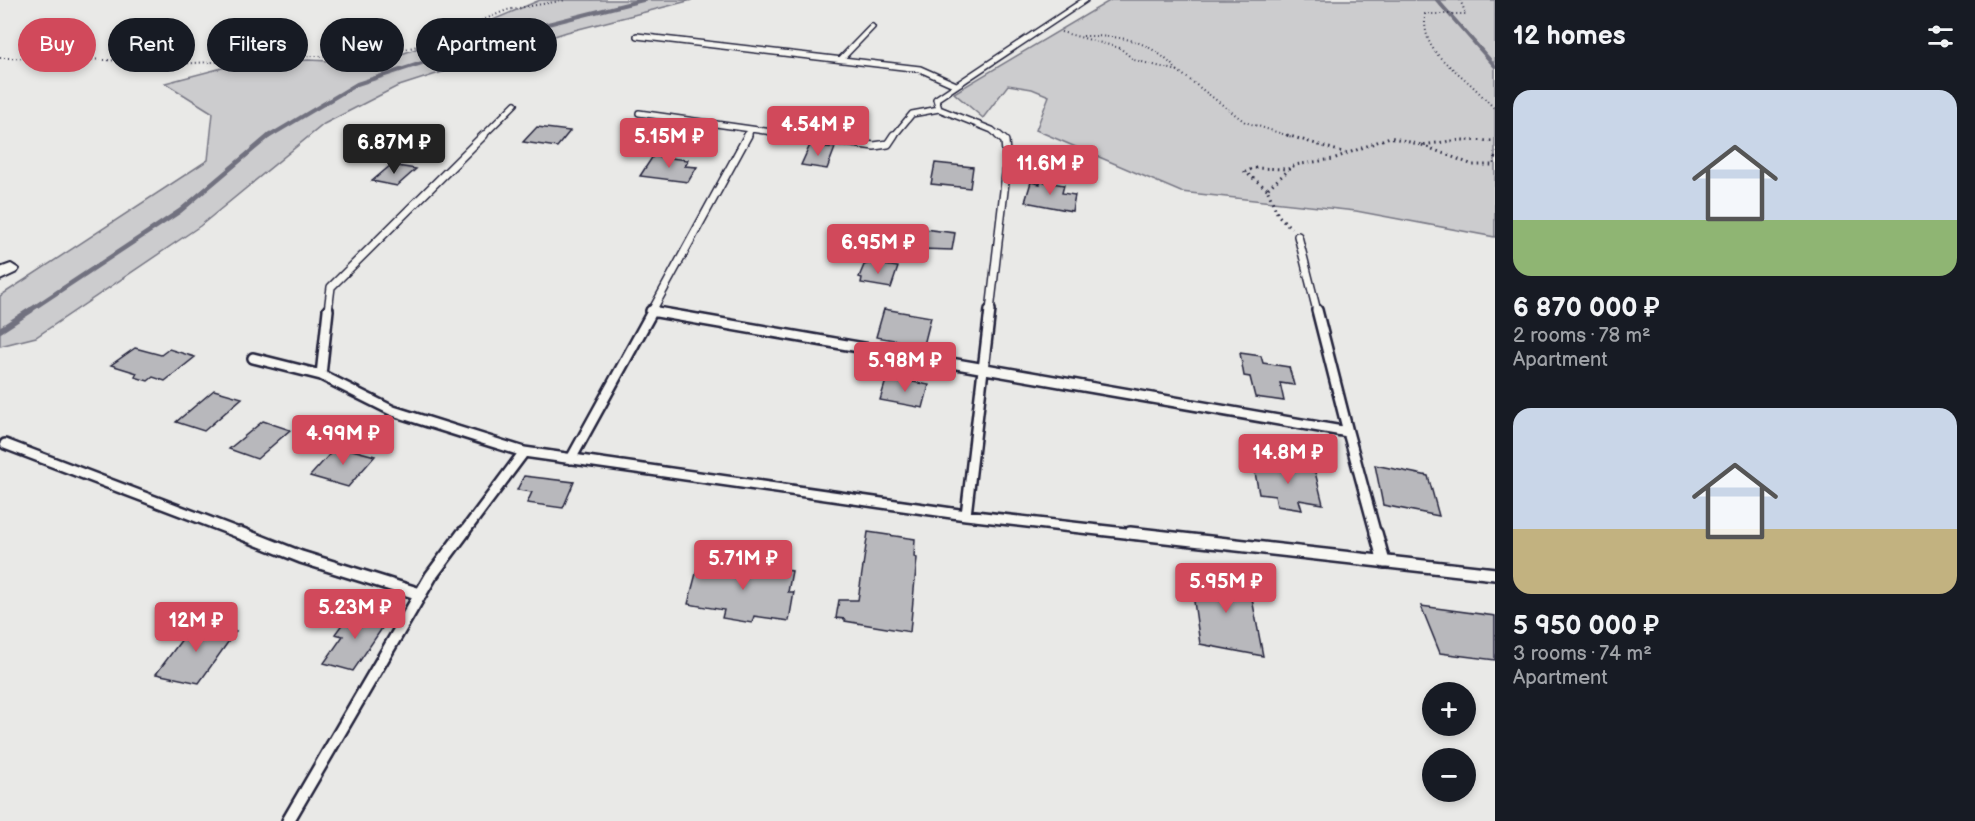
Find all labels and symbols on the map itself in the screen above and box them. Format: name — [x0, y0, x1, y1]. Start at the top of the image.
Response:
pin: 4.54M ₽ — [763, 106, 873, 157]
pin: 5.15M ₽ — [614, 118, 724, 169]
pin: 6.87M ₽ — [339, 124, 449, 175]
pin: 11.6M ₽ — [995, 145, 1105, 196]
pin: 6.95M ₽ — [823, 224, 933, 275]
pin: 5.98M ₽ — [850, 342, 960, 393]
pin: 4.99M ₽ — [288, 415, 398, 466]
pin: 14.8M ₽ — [1233, 434, 1343, 485]
pin: 5.71M ₽ — [688, 540, 798, 591]
pin: 5.95M ₽ — [1171, 563, 1281, 614]
pin: 5.23M ₽ — [300, 589, 410, 640]
pin: 12M ₽ — [154, 602, 238, 653]

